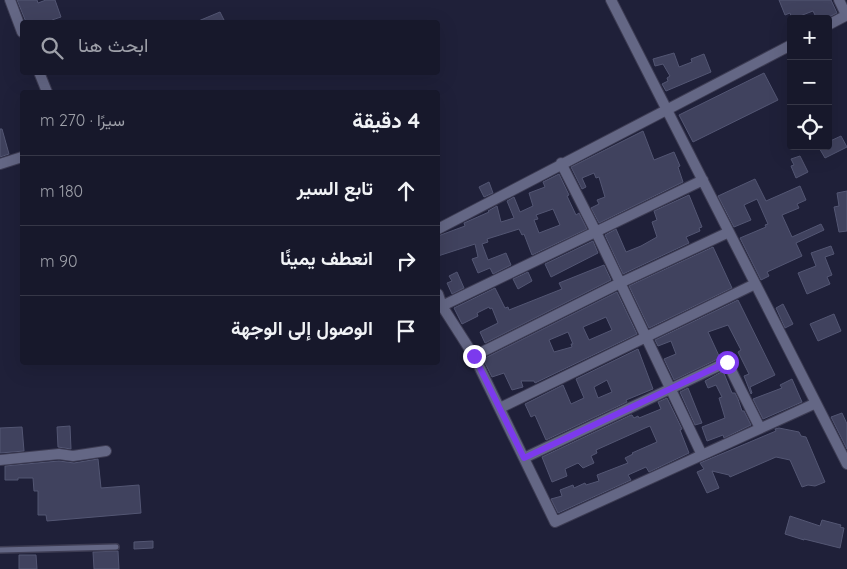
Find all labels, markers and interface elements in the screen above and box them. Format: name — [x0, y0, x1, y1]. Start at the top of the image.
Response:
map controls — [787, 15, 832, 150]
button: + — [787, 15, 832, 60]
search box — [20, 20, 440, 75]
text: ابحث هنا — [78, 33, 148, 57]
icon: search — [38, 34, 66, 62]
button: − — [787, 60, 832, 105]
button: locate — [787, 105, 832, 150]
text: 4 دقيقة — [352, 107, 420, 133]
text: سيرًا · 270 m — [40, 110, 125, 130]
text: تابع السير — [297, 176, 373, 200]
icon: ahead — [392, 177, 420, 205]
text: 180 m — [40, 181, 83, 201]
text: انعطف يمينًا — [280, 246, 373, 270]
icon: right — [392, 247, 420, 275]
text: 90 m — [40, 251, 77, 271]
text: الوصول إلى الوجهة — [231, 316, 373, 340]
icon: arrive — [392, 317, 420, 345]
route end — [463, 345, 486, 368]
route start — [716, 351, 739, 374]

